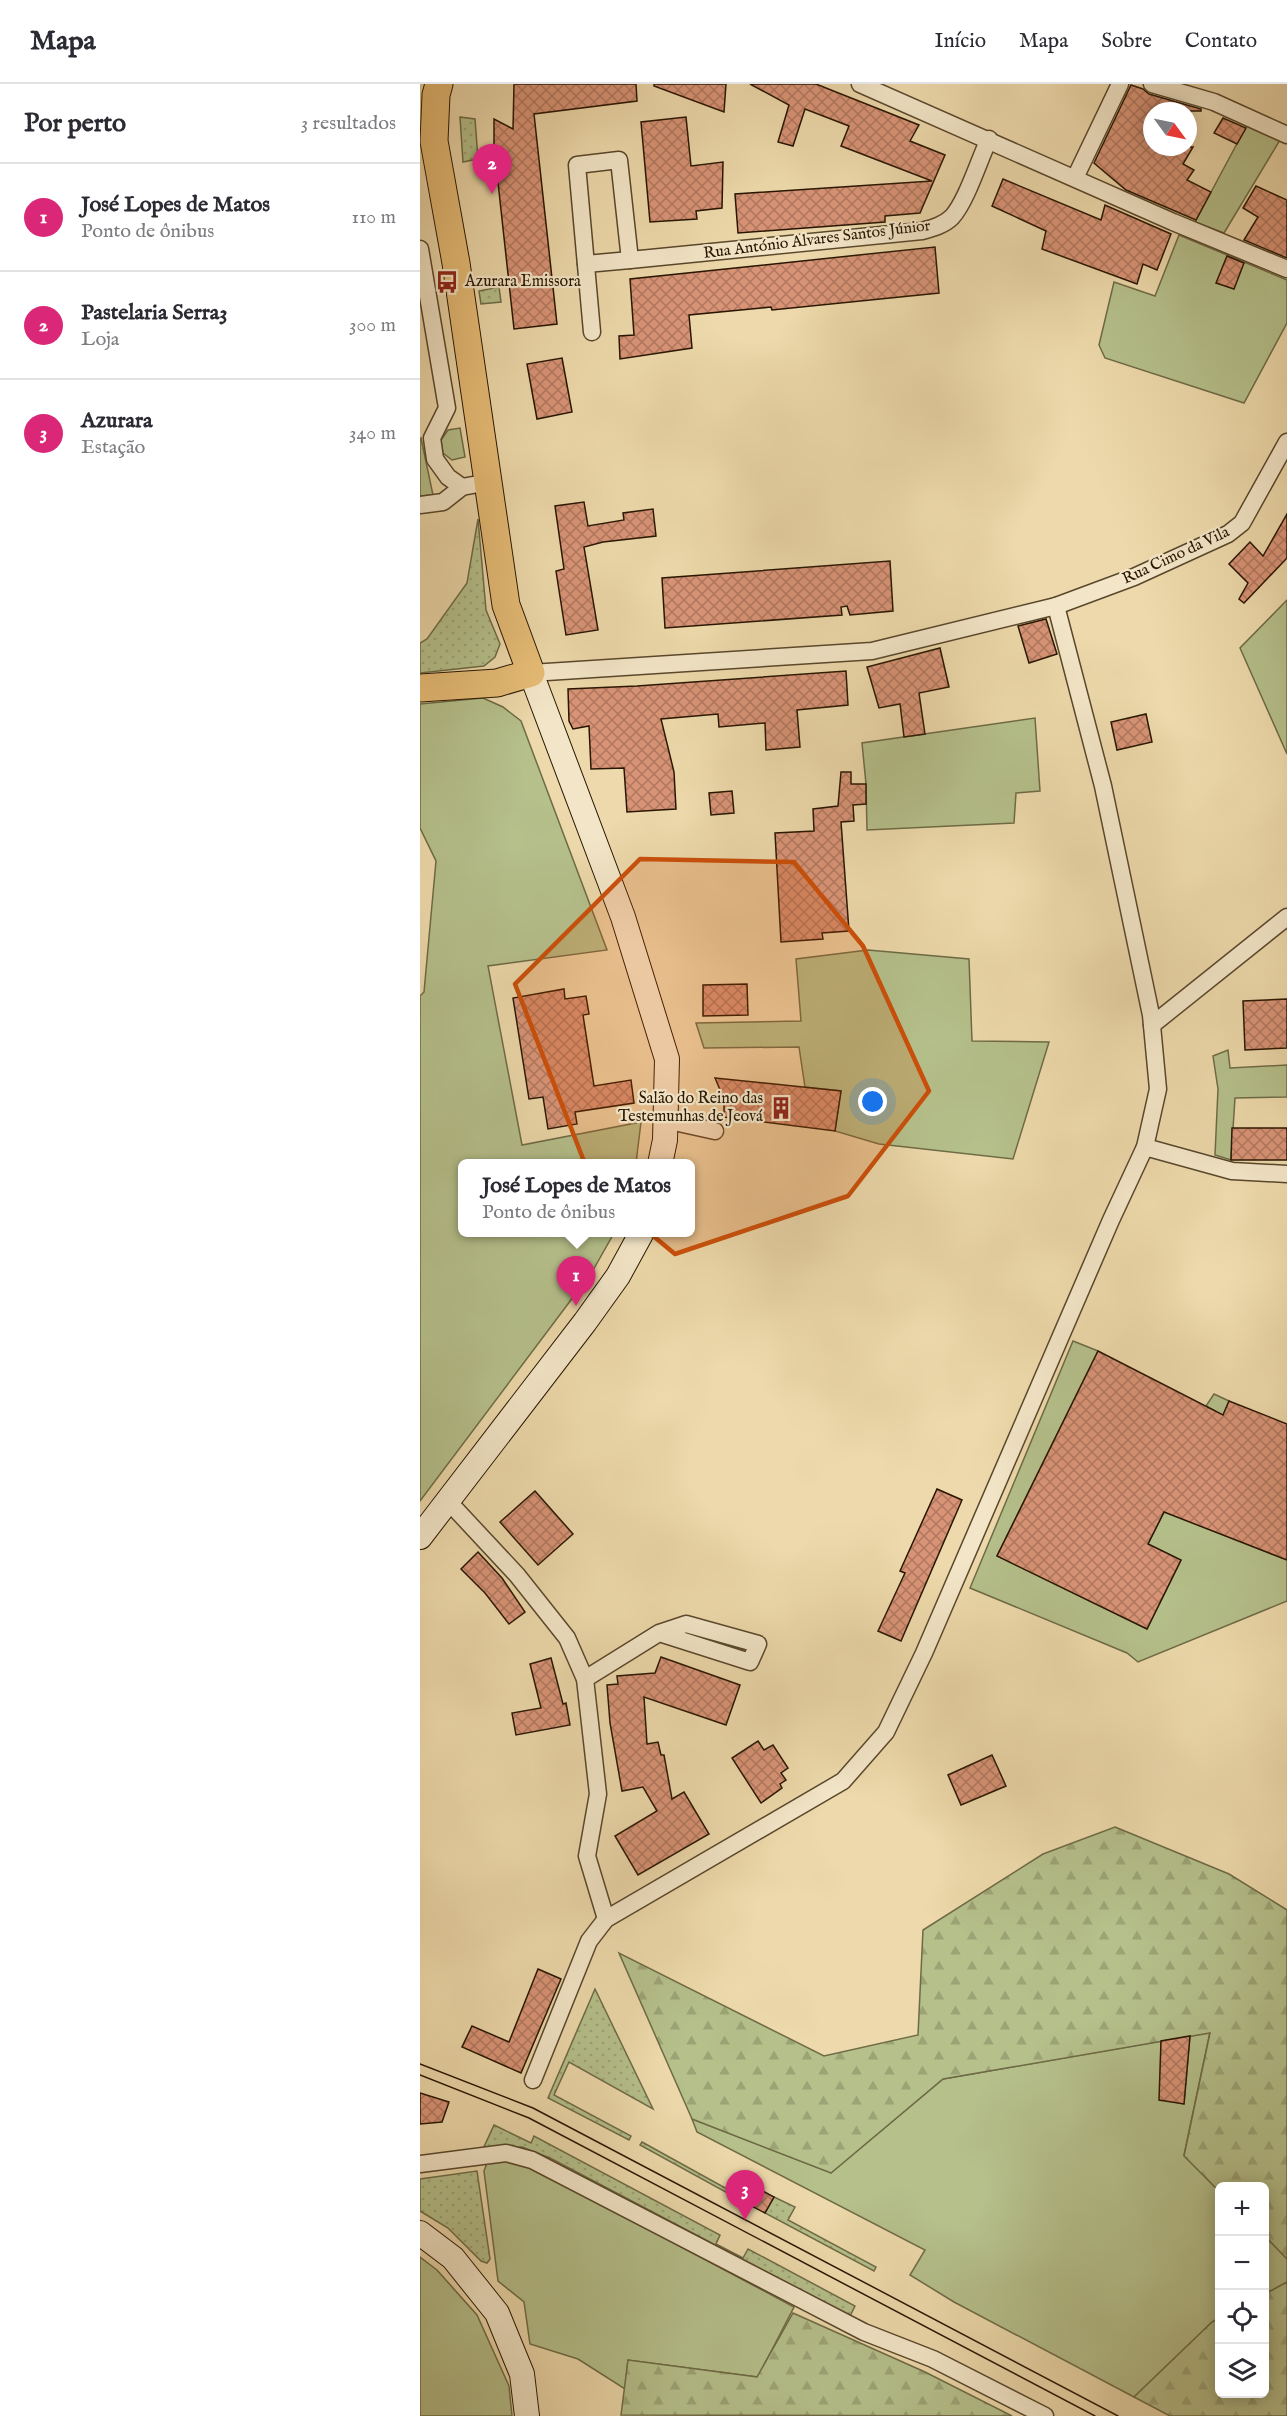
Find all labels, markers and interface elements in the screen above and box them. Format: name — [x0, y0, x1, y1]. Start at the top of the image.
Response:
text: Mapa — [30, 24, 96, 59]
text: Início — [934, 28, 986, 55]
text: Mapa — [1019, 28, 1068, 55]
text: Sobre — [1101, 28, 1152, 55]
text: Contato — [1185, 28, 1257, 55]
north arrow — [1143, 102, 1197, 156]
text: Por perto — [24, 107, 126, 140]
text: 3 resultados — [301, 111, 396, 136]
pin: 2 — [472, 144, 512, 194]
text: José Lopes de Matos — [81, 191, 270, 219]
text: 1 — [40, 205, 47, 230]
text: 110 m — [352, 205, 396, 230]
street label: Rua António Alvares Santos Júnior — [702, 216, 932, 264]
text: Ponto de ônibus — [81, 219, 214, 244]
bus stop icon: Azurara Emissora — [434, 269, 460, 295]
place label: Azurara Emissora — [464, 272, 581, 292]
text: Pastelaria Serra3 — [81, 299, 228, 327]
text: 2 — [39, 313, 48, 338]
text: 300 m — [349, 313, 396, 338]
text: Loja — [81, 327, 120, 352]
text: Azurara — [81, 407, 153, 435]
text: 3 — [40, 421, 47, 446]
text: 340 m — [349, 421, 396, 446]
text: Estação — [81, 435, 145, 460]
street label: Rua Cimo da Vila — [1119, 522, 1233, 590]
your location — [858, 1087, 887, 1116]
place label: Salão do Reino das Testemunhas de Jeová — [618, 1089, 763, 1127]
building icon: Salão do Reino das Testemunhas de Jeová — [768, 1095, 794, 1121]
popup — [458, 1159, 695, 1237]
text: José Lopes de Matos — [482, 1172, 671, 1200]
text: Ponto de ônibus — [482, 1200, 615, 1225]
pin: 1 — [556, 1256, 596, 1306]
pin: 3 — [726, 2170, 764, 2220]
map controls — [1215, 2182, 1269, 2398]
button: + — [1215, 2182, 1269, 2236]
button: − — [1215, 2236, 1269, 2290]
button: locate — [1215, 2290, 1269, 2344]
button: layers — [1215, 2344, 1269, 2398]

